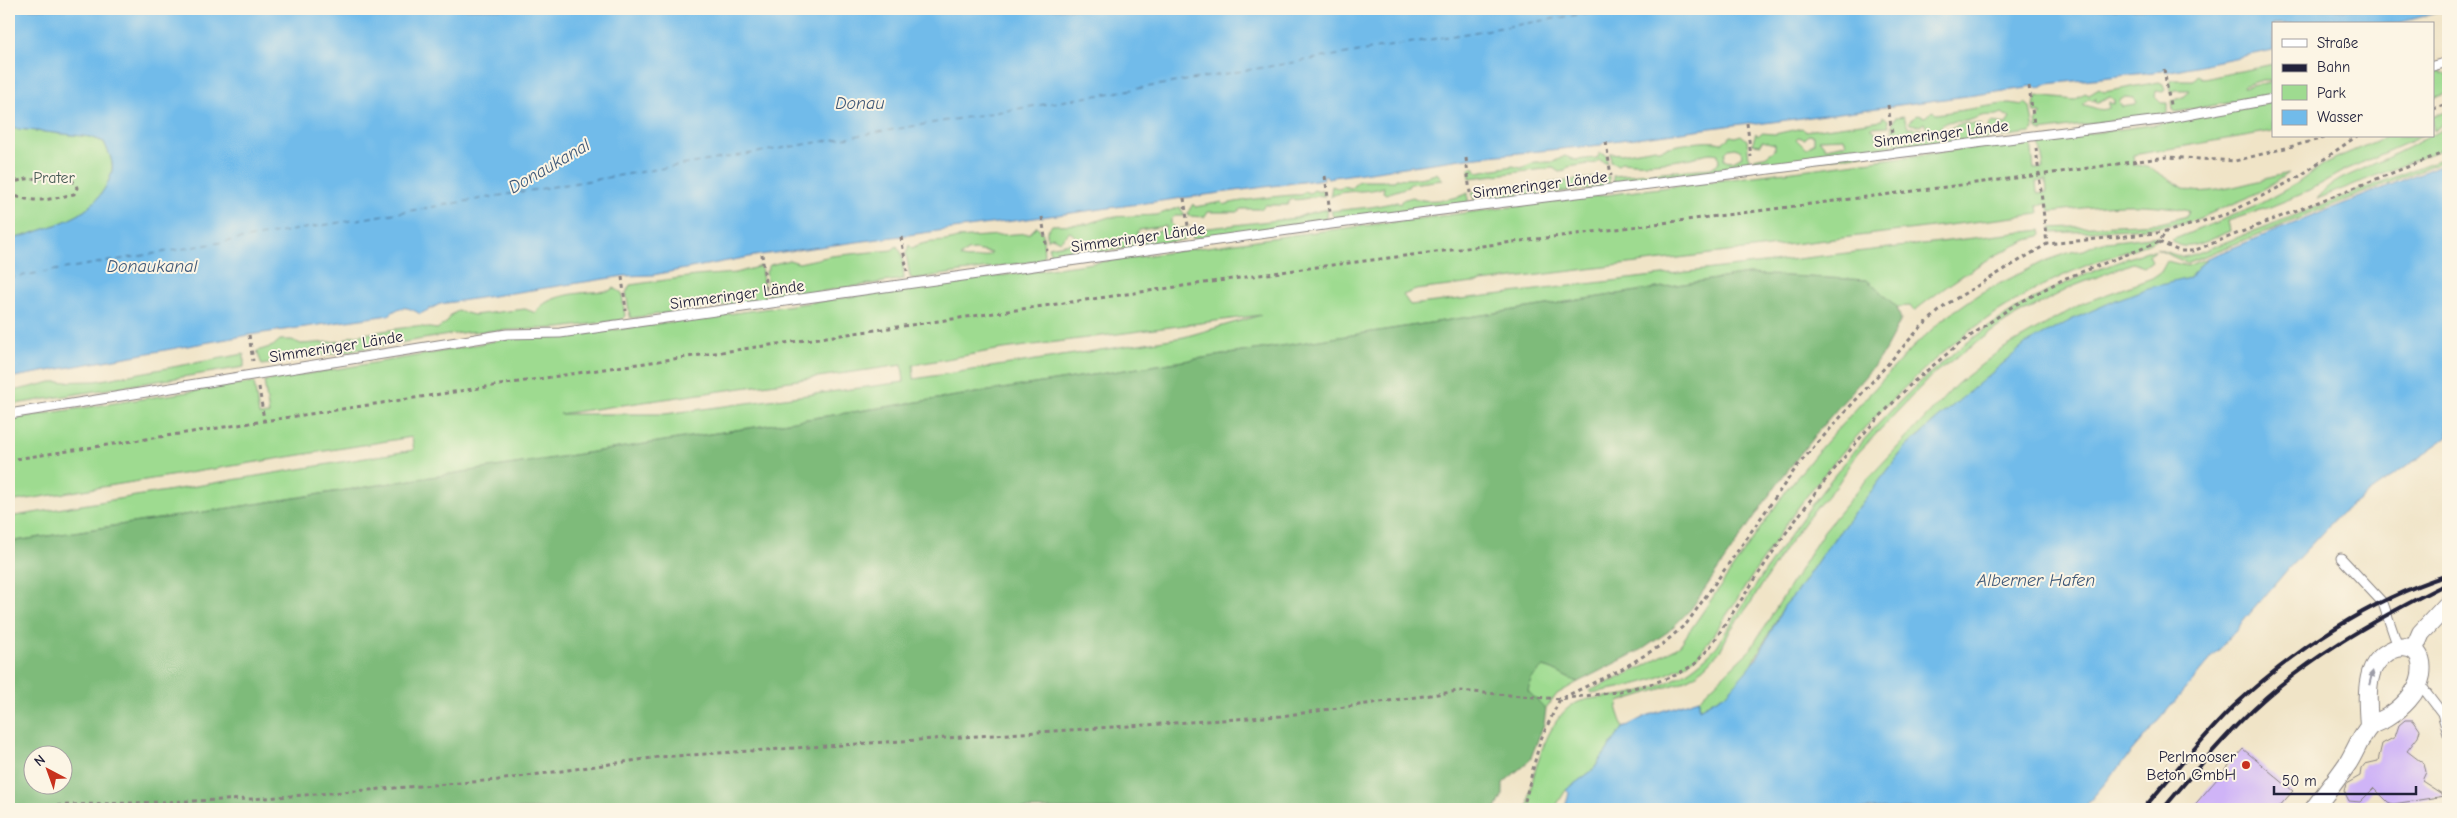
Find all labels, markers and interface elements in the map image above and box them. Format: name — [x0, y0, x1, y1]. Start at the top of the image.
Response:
legend — [2272, 22, 2434, 138]
text: Straße — [2317, 34, 2359, 52]
text: Bahn — [2317, 58, 2350, 76]
text: Park — [2317, 84, 2346, 102]
water label: Donau — [835, 93, 885, 114]
text: Wasser — [2317, 108, 2363, 126]
street label: Simmeringer Lände — [1873, 117, 2009, 151]
water label: Donaukanal — [505, 134, 595, 198]
street label: Simmeringer Lände — [1472, 168, 1608, 202]
park label: Prater — [33, 169, 76, 187]
street label: Simmeringer Lände — [1070, 220, 1206, 256]
water label: Donaukanal — [107, 256, 198, 277]
street label: Simmeringer Lände — [669, 277, 805, 313]
street label: Simmeringer Lände — [268, 328, 404, 366]
water label: Alberner Hafen — [1976, 570, 2095, 591]
one-way arrow — [2367, 670, 2375, 685]
north arrow — [22, 746, 72, 796]
place label: Perlmooser Beton GmbH — [2146, 748, 2237, 784]
text: N — [31, 751, 49, 770]
marker: Perlmooser Beton GmbH — [2240, 759, 2252, 771]
scale bar — [2274, 763, 2417, 795]
text: 50 m — [2282, 772, 2317, 790]

